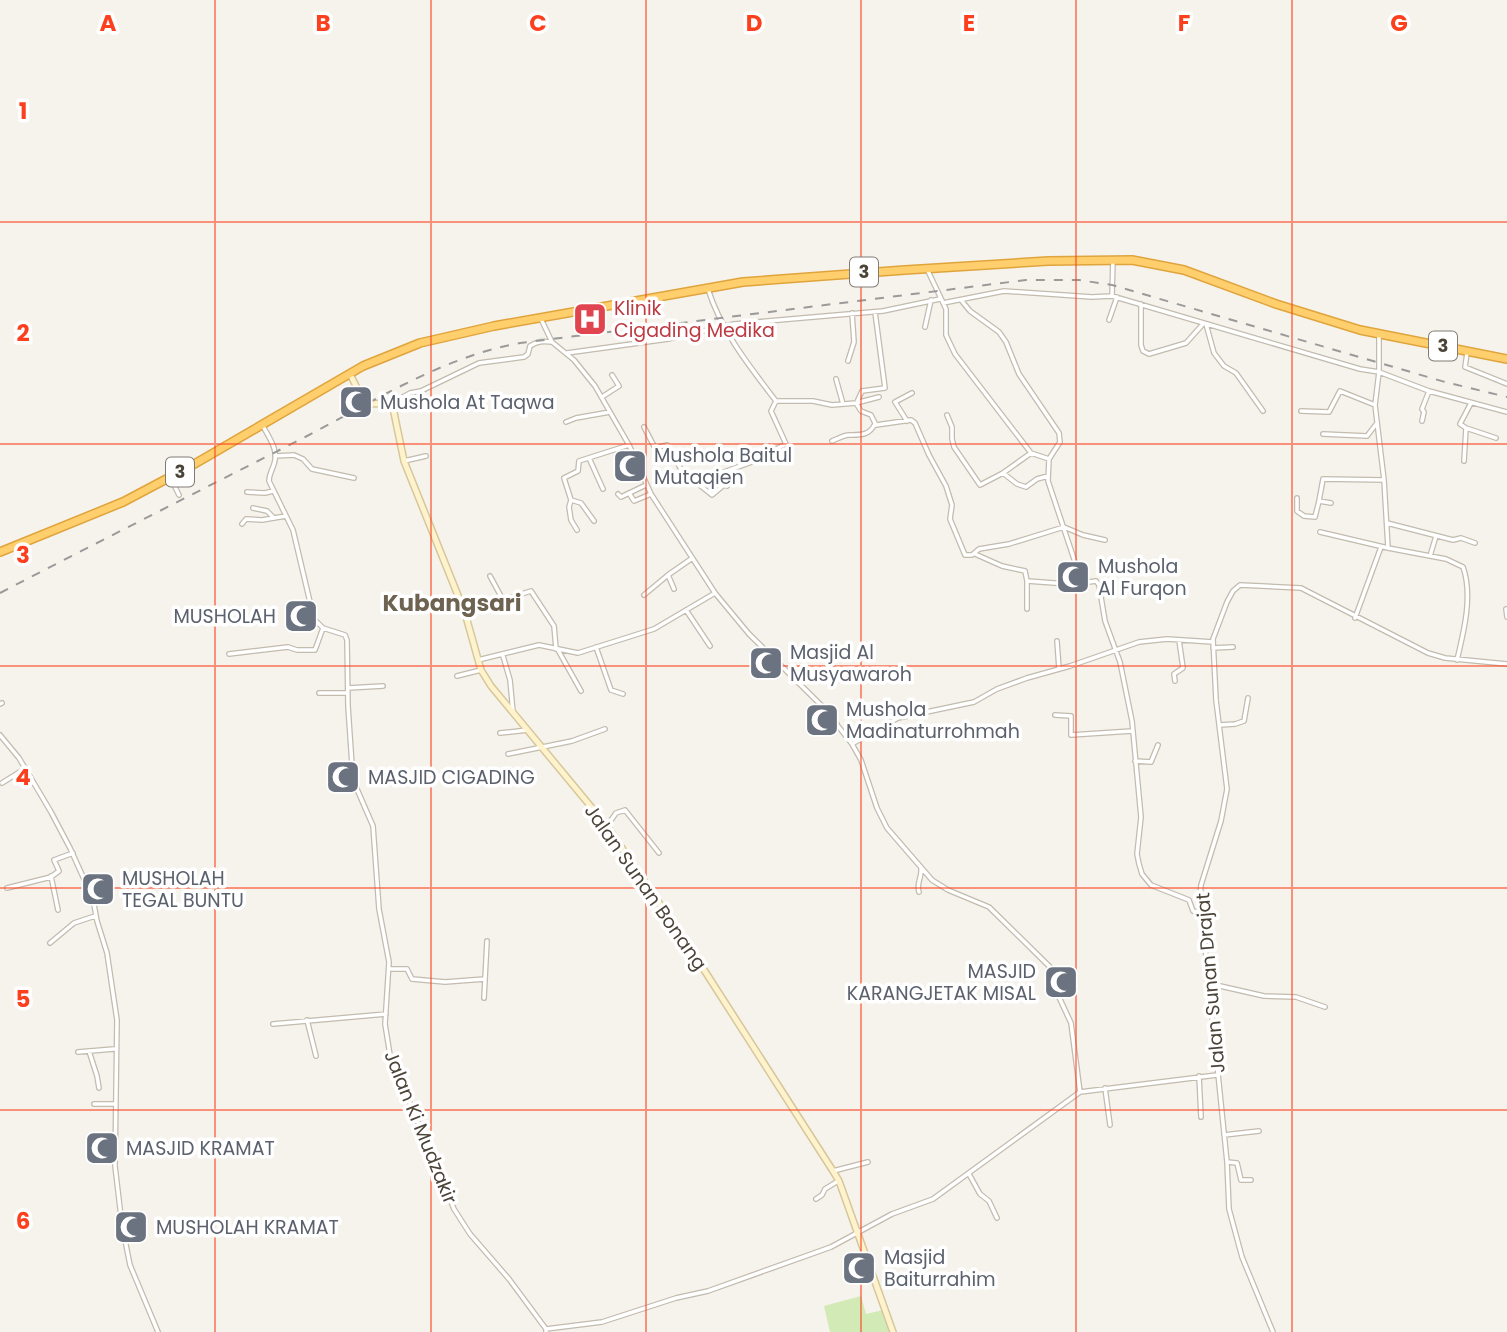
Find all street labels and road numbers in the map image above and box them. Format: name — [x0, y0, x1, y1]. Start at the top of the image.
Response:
road number: 3 — [850, 258, 878, 286]
road number: 3 — [1429, 332, 1457, 360]
road number: 3 — [166, 458, 194, 486]
street label: Jalan Sunan Bonang — [578, 799, 713, 976]
street label: Jalan Sunan Drajat — [1189, 892, 1232, 1074]
street label: Jalan Ki Mudzakir — [377, 1046, 464, 1208]

